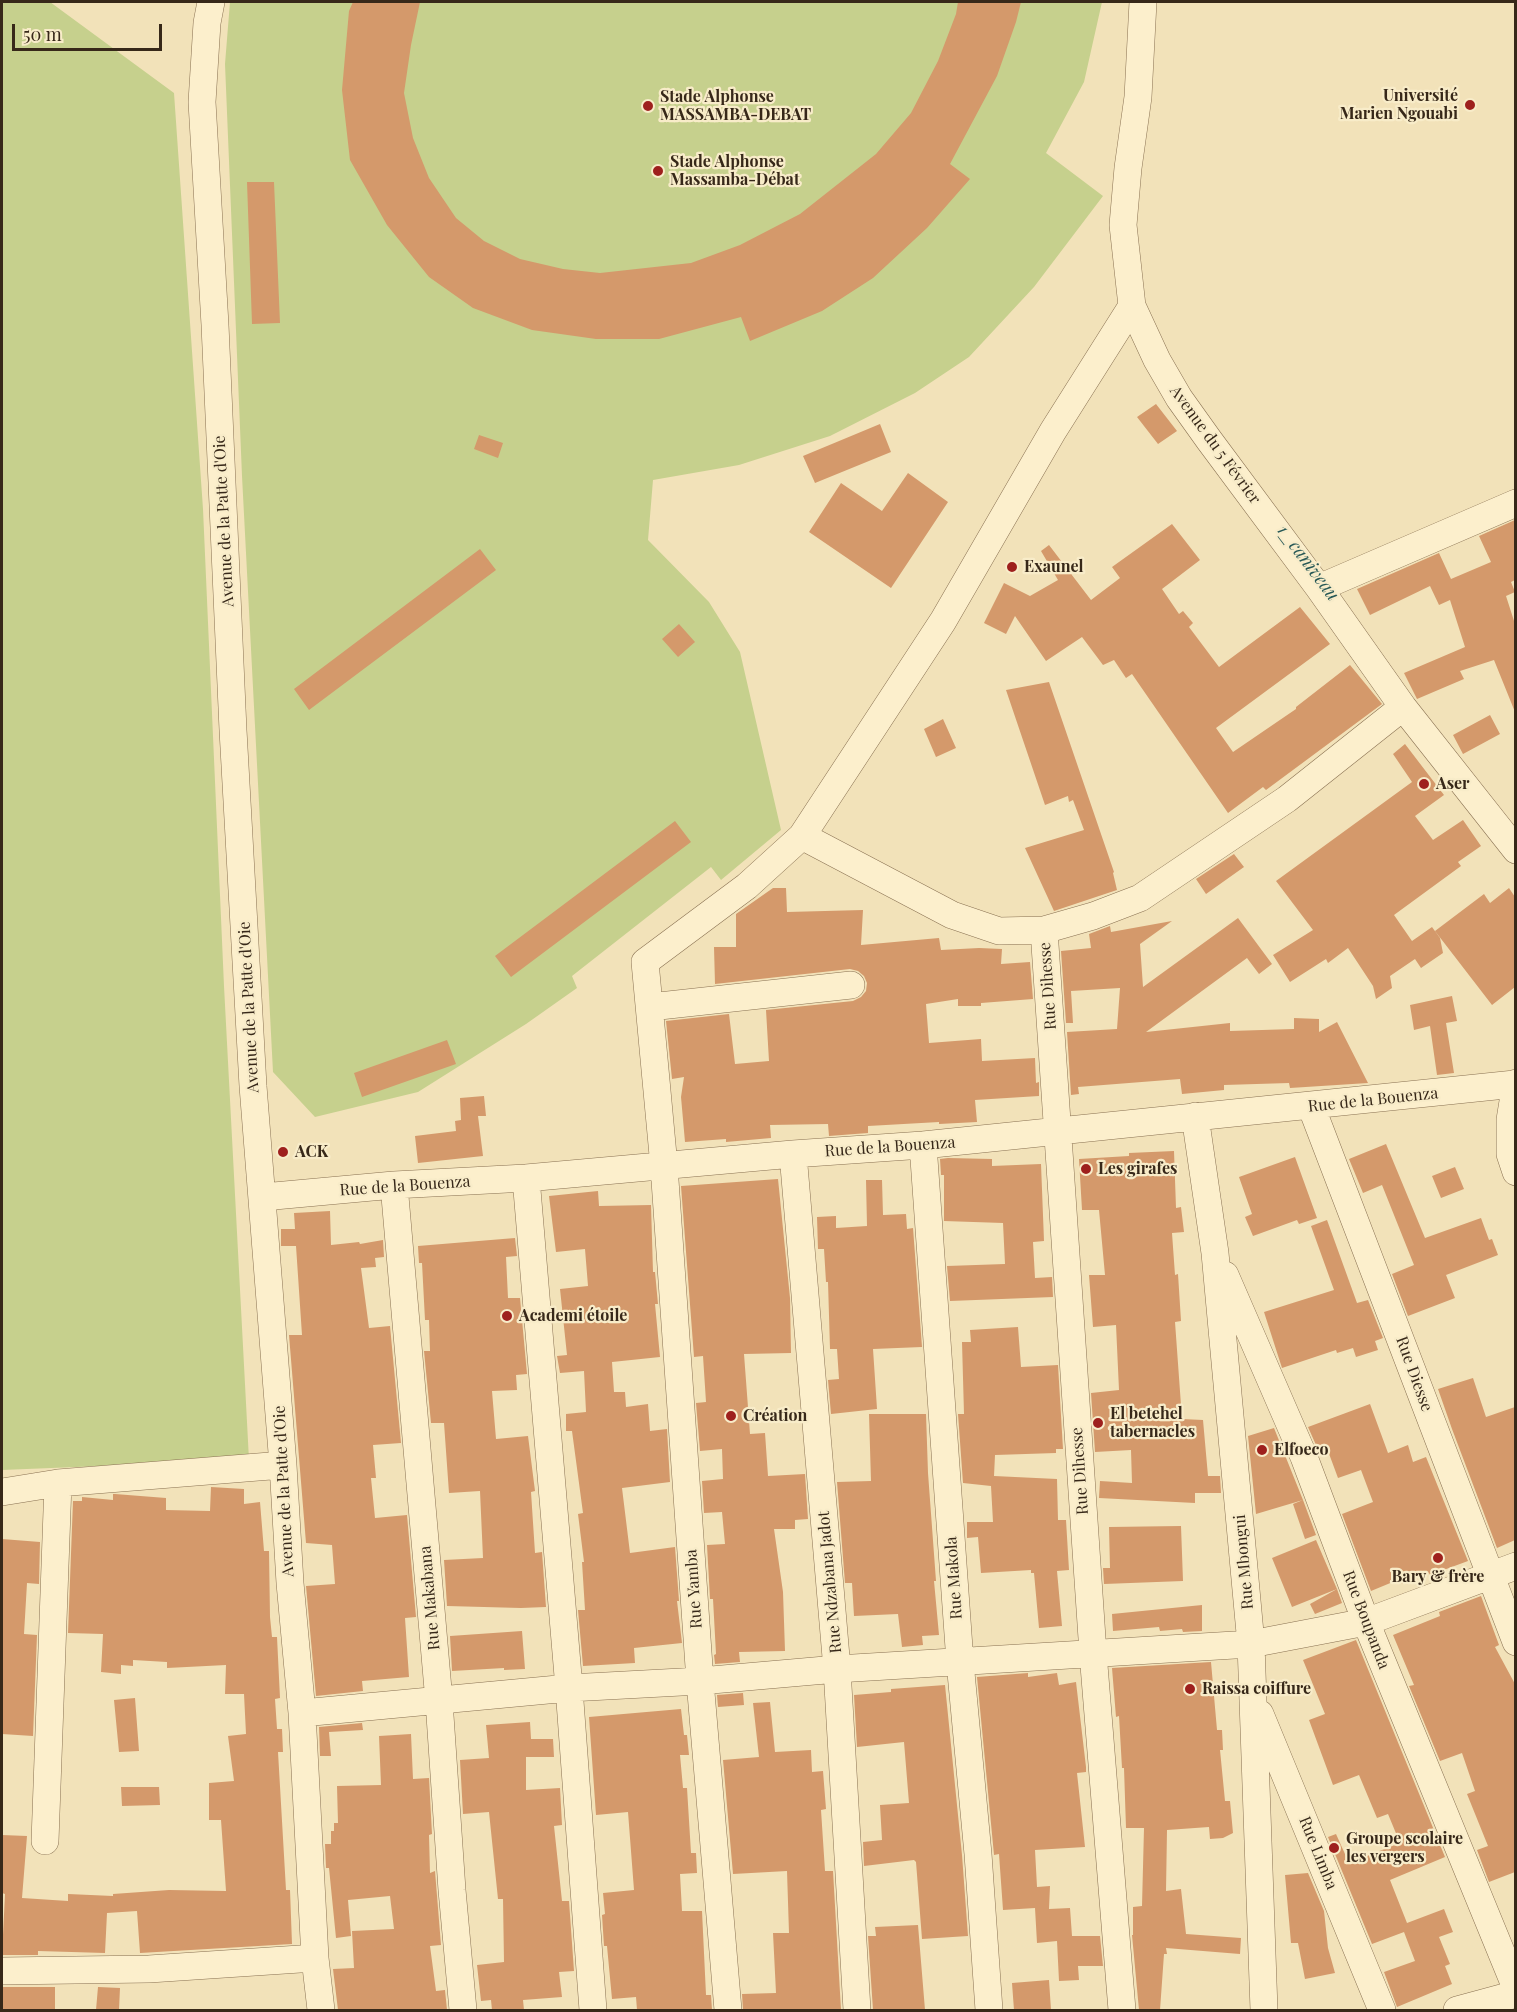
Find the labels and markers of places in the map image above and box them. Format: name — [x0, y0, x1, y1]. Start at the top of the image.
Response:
place label: Université Marien Ngouabi — [1340, 86, 1458, 124]
place label: Stade Alphonse MASSAMBA-DEBAT — [660, 87, 811, 125]
marker: Université Marien Ngouabi — [1463, 98, 1477, 112]
marker: Stade Alphonse MASSAMBA-DEBAT — [641, 99, 655, 113]
place label: Stade Alphonse Massamba-Débat — [670, 152, 800, 190]
marker: Stade Alphonse Massamba-Débat — [651, 164, 665, 178]
place label: Exaunel — [1024, 557, 1084, 577]
marker: Exaunel — [1005, 560, 1019, 574]
place label: Aser — [1436, 774, 1470, 794]
marker: Aser — [1417, 777, 1431, 791]
place label: ACK — [295, 1142, 328, 1162]
marker: ACK — [276, 1145, 290, 1159]
place label: Les girafes — [1098, 1159, 1177, 1179]
marker: Les girafes — [1079, 1162, 1093, 1176]
place label: Academi étoile — [519, 1306, 627, 1326]
marker: Academi étoile — [500, 1309, 514, 1323]
place label: El betehel tabernacles — [1110, 1404, 1195, 1442]
place label: Création — [743, 1406, 807, 1426]
marker: Création — [724, 1409, 738, 1423]
marker: El betehel tabernacles — [1091, 1416, 1105, 1430]
place label: Elfoeco — [1274, 1440, 1329, 1460]
marker: Elfoeco — [1255, 1443, 1269, 1457]
marker: Bary & frère — [1431, 1551, 1445, 1565]
place label: Bary & frère — [1392, 1567, 1484, 1587]
place label: Raissa coiffure — [1202, 1679, 1311, 1699]
marker: Raissa coiffure — [1183, 1682, 1197, 1696]
place label: Groupe scolaire les vergers — [1346, 1829, 1463, 1867]
marker: Groupe scolaire les vergers — [1327, 1841, 1341, 1855]

